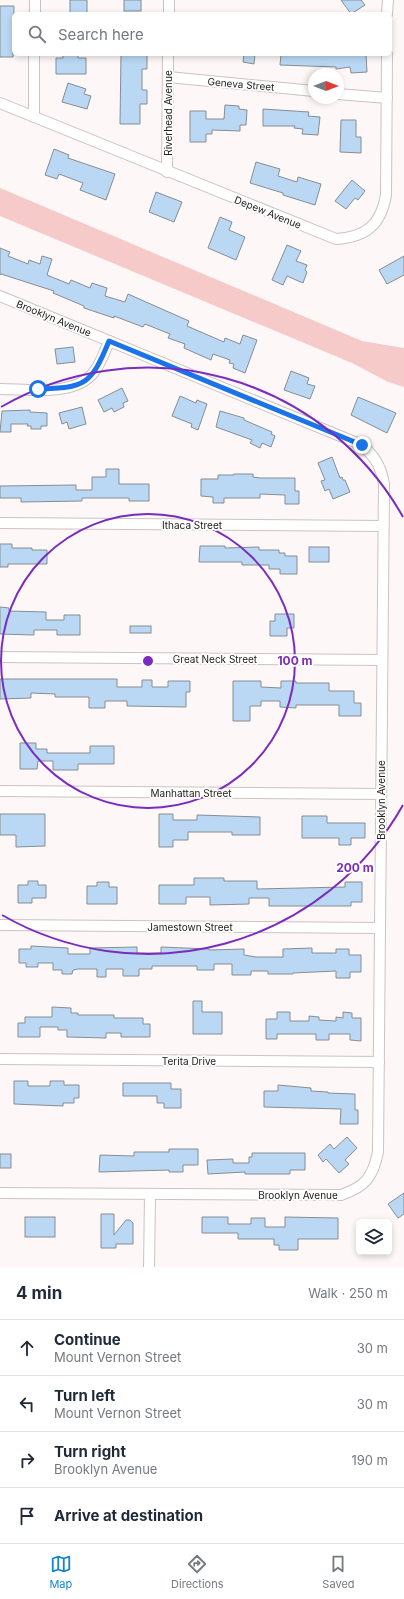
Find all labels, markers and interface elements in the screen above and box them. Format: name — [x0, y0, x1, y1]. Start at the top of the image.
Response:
search box — [12, 12, 392, 56]
icon: search — [26, 23, 48, 45]
text: Search here — [58, 25, 144, 44]
north arrow — [308, 68, 344, 104]
street label: Riverhead Avenue — [162, 70, 174, 156]
street label: Geneva Street — [207, 75, 276, 93]
street label: Depew Avenue — [233, 193, 303, 231]
street label: Brooklyn Avenue — [15, 298, 93, 339]
route start — [29, 380, 47, 398]
route end — [353, 436, 371, 454]
street label: Ithaca Street — [162, 519, 223, 531]
street label: Great Neck Street — [173, 653, 258, 665]
text: 100 m — [277, 653, 313, 668]
centre of rings — [141, 654, 155, 668]
street label: Brooklyn Avenue — [375, 760, 387, 840]
street label: Manhattan Street — [151, 787, 232, 799]
text: 200 m — [336, 860, 374, 875]
street label: Jamestown Street — [147, 921, 233, 933]
street label: Terita Drive — [162, 1055, 216, 1067]
street label: Brooklyn Avenue — [258, 1189, 338, 1201]
map controls — [356, 1219, 392, 1255]
button: layers — [356, 1219, 392, 1255]
text: 4 min — [16, 1283, 62, 1303]
text: Walk · 250 m — [308, 1285, 388, 1301]
text: Continue — [54, 1330, 121, 1349]
icon: ahead — [16, 1337, 38, 1359]
text: 30 m — [357, 1340, 388, 1356]
text: Mount Vernon Street — [54, 1349, 181, 1365]
text: Turn left — [54, 1386, 115, 1405]
icon: left — [16, 1393, 38, 1415]
text: 30 m — [357, 1396, 388, 1412]
text: Mount Vernon Street — [54, 1405, 181, 1421]
text: Turn right — [54, 1442, 126, 1461]
icon: right — [16, 1449, 38, 1471]
text: 190 m — [351, 1452, 388, 1468]
text: Brooklyn Avenue — [54, 1461, 157, 1477]
icon: arrive — [16, 1505, 38, 1527]
text: Arrive at destination — [54, 1506, 203, 1525]
tab: Map — [49, 1553, 72, 1591]
tab: Directions — [171, 1553, 224, 1591]
tab: Saved — [322, 1553, 355, 1591]

